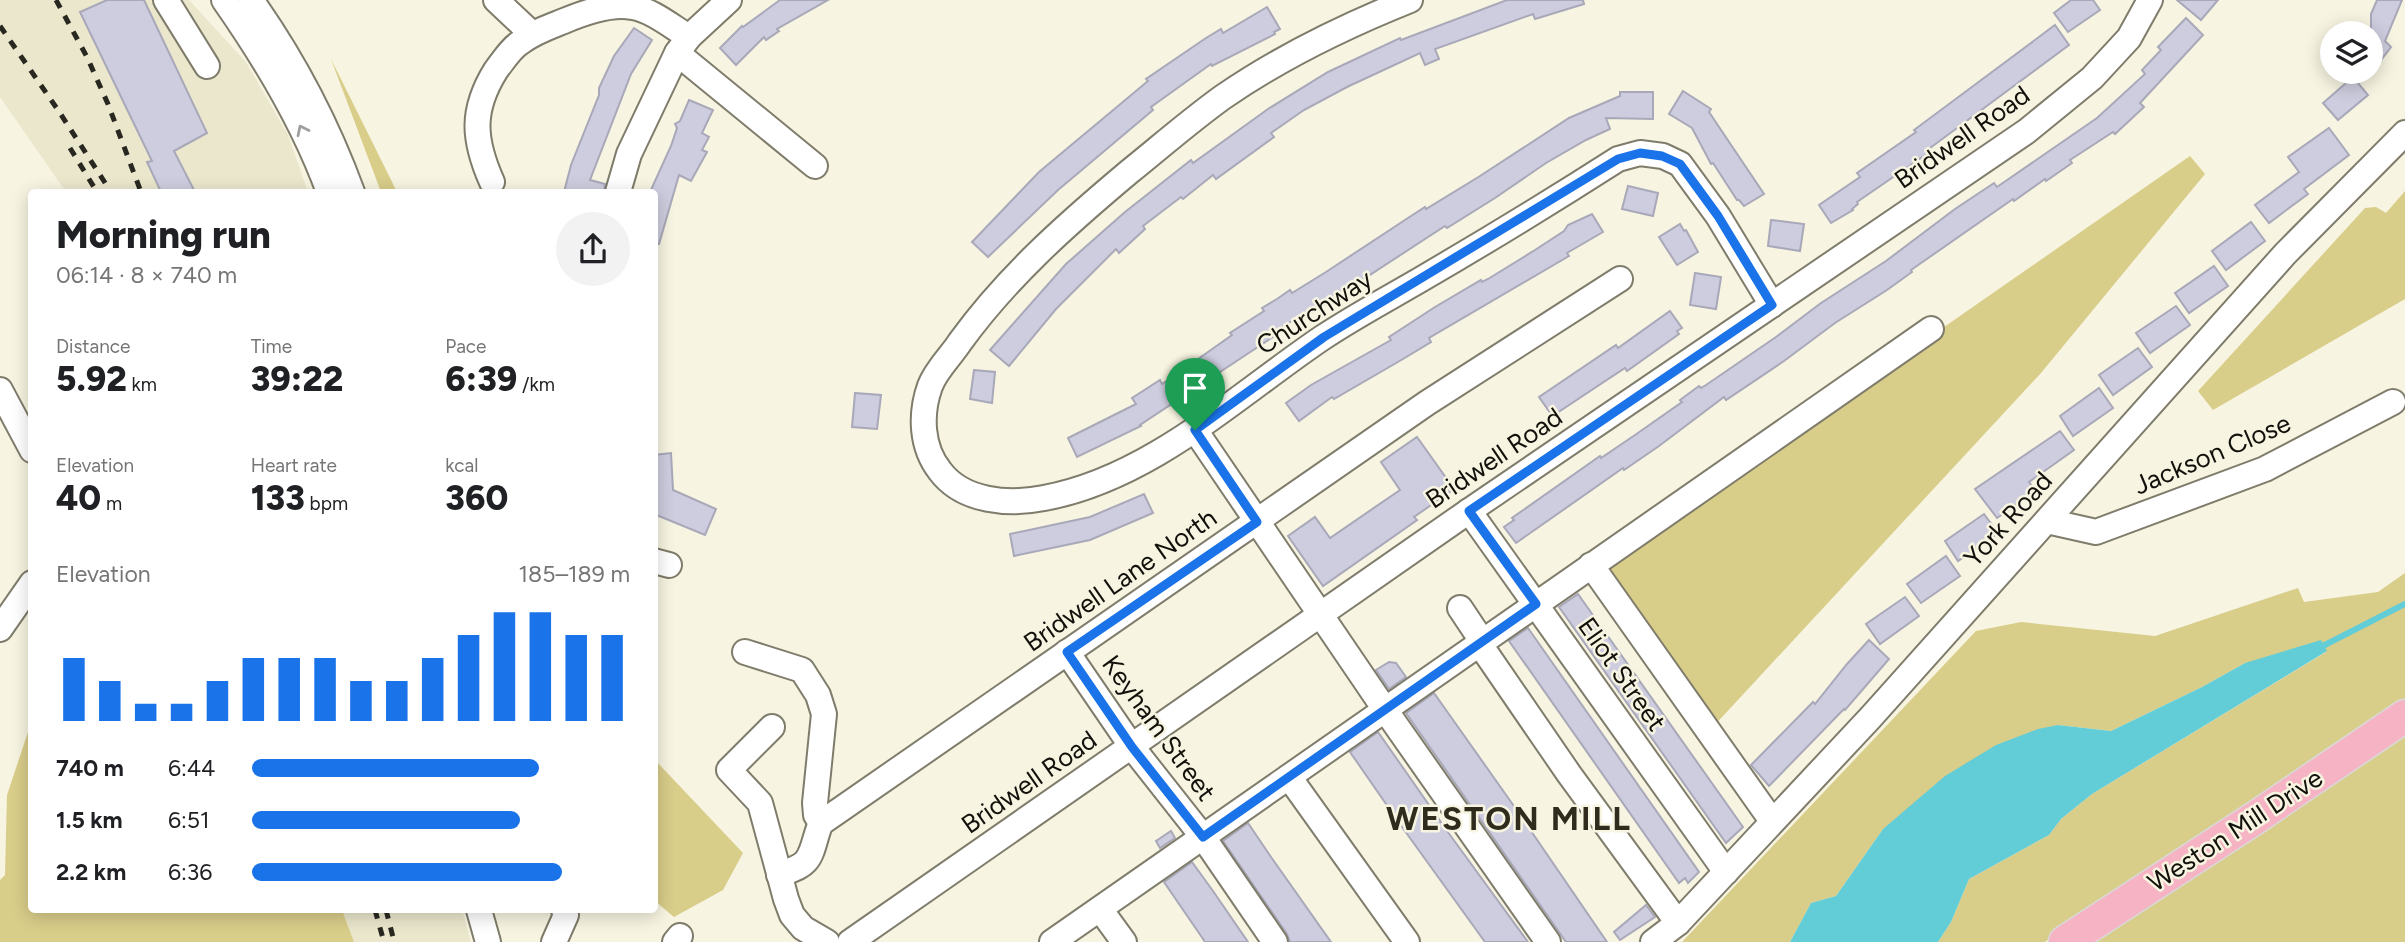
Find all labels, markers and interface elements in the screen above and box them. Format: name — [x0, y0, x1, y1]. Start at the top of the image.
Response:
map controls — [2320, 21, 2383, 84]
button: layers — [2320, 21, 2383, 84]
street label: Bridwell Road — [1888, 79, 2036, 195]
one-way arrow — [296, 125, 310, 137]
text: Morning run — [56, 212, 271, 258]
button: share — [556, 212, 630, 286]
text: 06:14 · 8 × 740 m — [56, 261, 237, 289]
street label: Churchway — [1250, 263, 1378, 361]
text: Distance — [56, 335, 130, 358]
text: Time — [251, 335, 292, 358]
text: Pace — [445, 335, 486, 358]
text: 5.92 — [56, 358, 127, 400]
text: 39:22 — [251, 358, 343, 400]
text: 6:39 — [445, 358, 517, 400]
pin — [1165, 358, 1225, 430]
icon: arrive — [1176, 369, 1214, 407]
text: km — [127, 373, 157, 396]
text: /km — [517, 373, 555, 396]
street label: Bridwell Road — [1420, 401, 1568, 515]
street label: Jackson Close — [2129, 407, 2295, 501]
text: Elevation — [56, 454, 134, 477]
text: Heart rate — [251, 454, 337, 477]
text: kcal — [445, 454, 479, 477]
street label: York Road — [1957, 465, 2059, 573]
text: 40 — [56, 477, 101, 519]
text: 133 — [251, 477, 305, 519]
text: 360 — [445, 477, 508, 519]
text: m — [101, 492, 122, 515]
text: bpm — [305, 492, 348, 515]
street label: Bridwell Lane North — [1017, 501, 1223, 659]
text: Elevation — [56, 560, 151, 588]
text: 185–189 m — [519, 560, 630, 588]
street label: Eliot Street — [1571, 611, 1673, 737]
street label: Keyham Street — [1095, 649, 1223, 807]
street label: Bridwell Road — [955, 724, 1103, 840]
text: 740 m — [56, 754, 124, 782]
text: 6:44 — [168, 754, 215, 782]
street label: Weston Mill Drive — [2142, 762, 2328, 898]
district label: WESTON MILL — [1386, 799, 1632, 838]
text: 1.5 km — [56, 806, 123, 834]
text: 6:51 — [168, 806, 210, 834]
text: 2.2 km — [56, 858, 126, 886]
text: 6:36 — [168, 858, 212, 886]

